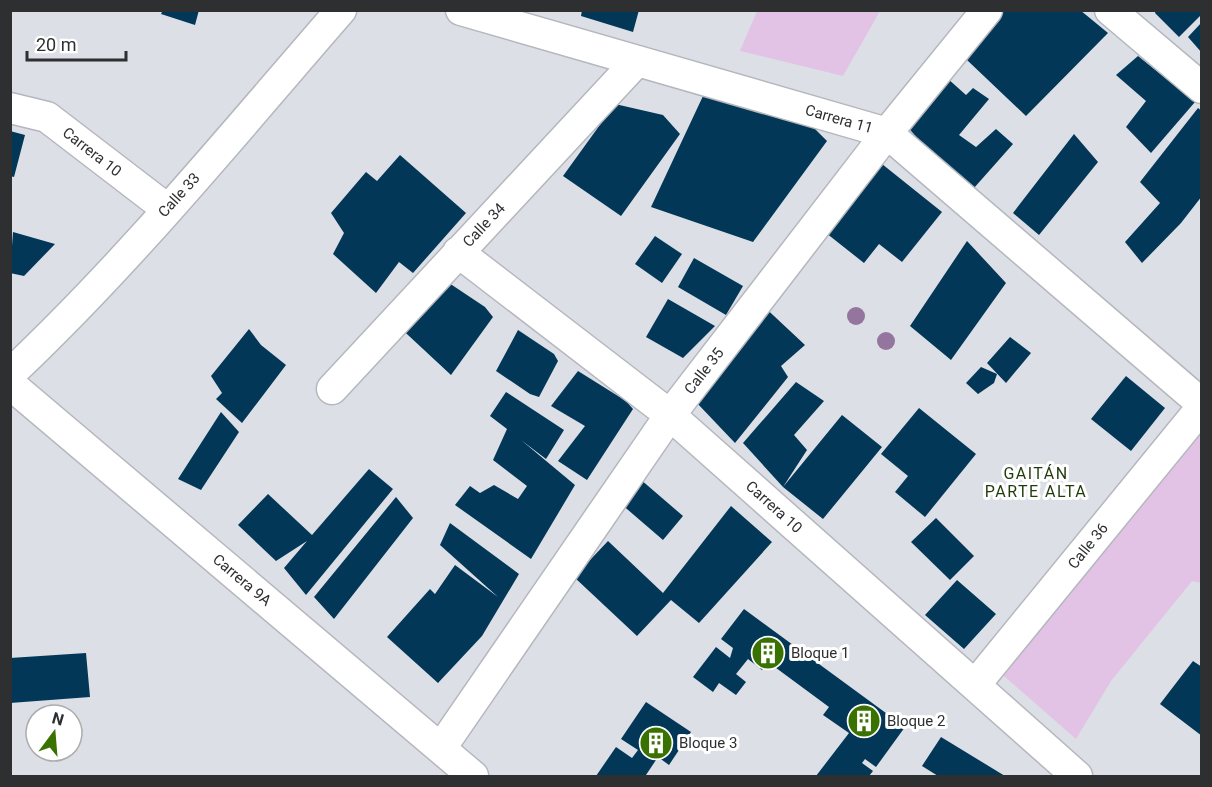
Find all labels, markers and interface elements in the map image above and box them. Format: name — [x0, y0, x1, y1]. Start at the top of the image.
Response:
scale bar — [27, 24, 126, 62]
text: 20 m — [36, 34, 76, 55]
street label: Carrera 11 — [803, 101, 875, 137]
street label: Carrera 10 — [59, 124, 125, 180]
street label: Calle 33 — [154, 169, 204, 221]
street label: Calle 34 — [459, 199, 509, 251]
street label: Calle 35 — [680, 344, 728, 398]
district label: GAITÁN PARTE ALTA — [985, 464, 1087, 501]
street label: Carrera 10 — [742, 477, 806, 537]
street label: Calle 36 — [1064, 519, 1112, 573]
street label: Carrera 9A — [209, 550, 275, 610]
building icon: Bloque 1 — [750, 635, 786, 671]
place label: Bloque 1 — [791, 644, 849, 662]
north arrow — [24, 703, 84, 763]
building icon: Bloque 2 — [846, 703, 882, 739]
text: N — [50, 708, 66, 730]
place label: Bloque 2 — [887, 712, 945, 730]
building icon: Bloque 3 — [638, 725, 674, 761]
place label: Bloque 3 — [679, 734, 737, 752]

